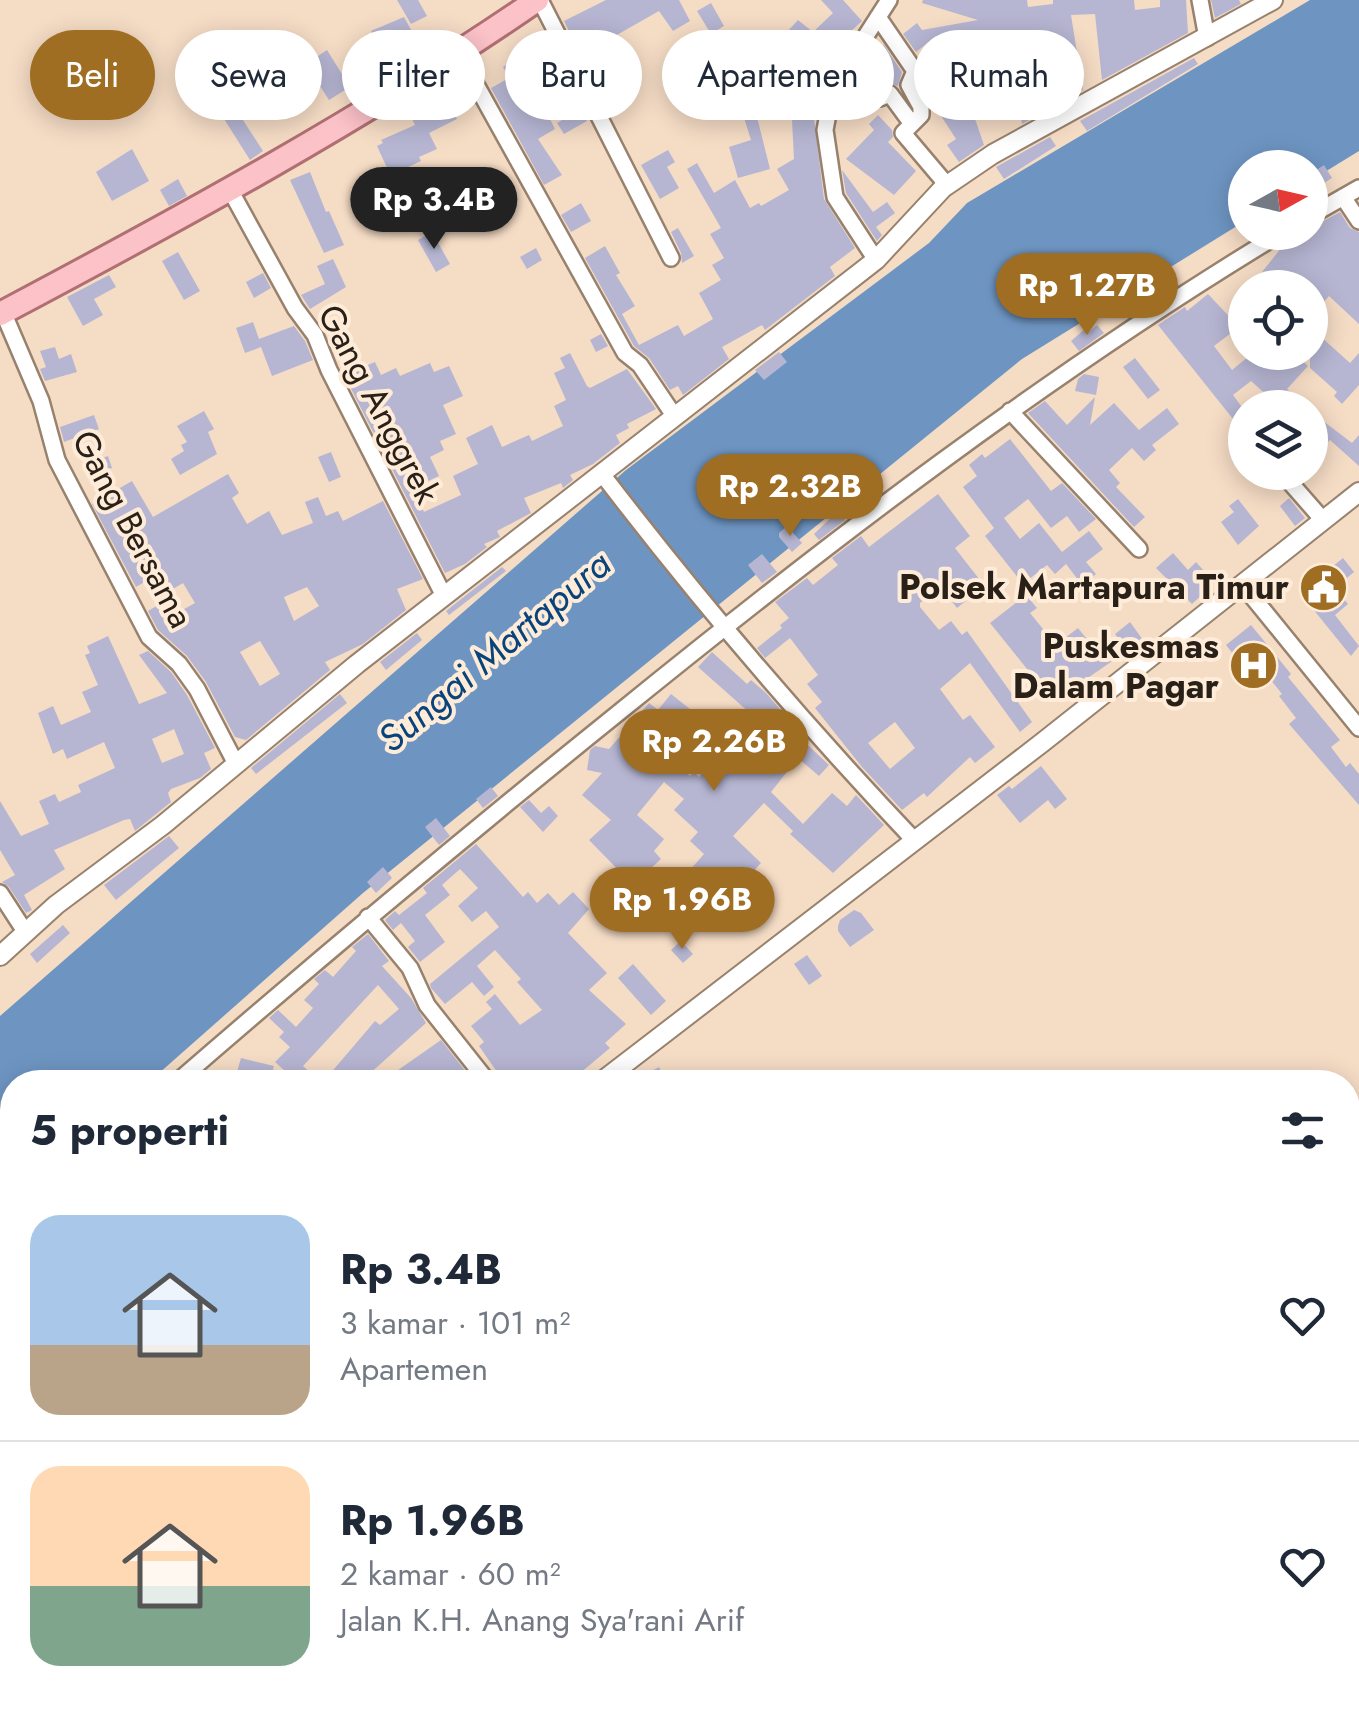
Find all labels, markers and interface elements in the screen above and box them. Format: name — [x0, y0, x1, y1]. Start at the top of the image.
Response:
chip: Beli — [30, 30, 155, 120]
chip: Sewa — [175, 30, 322, 120]
chip: Filter — [342, 30, 485, 120]
chip: Baru — [505, 30, 642, 120]
chip: Apartemen — [662, 30, 894, 120]
chip: Rumah — [914, 30, 1084, 120]
north arrow — [1228, 150, 1328, 250]
map controls — [1228, 150, 1328, 490]
pin: Rp 3.4B — [342, 167, 526, 252]
text: Rp 3.4B — [372, 176, 496, 222]
pin: Rp 1.27B — [984, 253, 1190, 338]
text: Rp 1.27B — [1018, 262, 1156, 308]
button: locate — [1228, 270, 1328, 370]
street label: Gang Anggrek — [306, 296, 453, 513]
button: layers — [1228, 390, 1328, 490]
street label: Gang Bersama — [60, 421, 206, 637]
pin: Rp 2.32B — [687, 454, 893, 539]
text: Rp 2.32B — [718, 463, 862, 509]
water label: Sungai Martapura — [365, 537, 623, 765]
public building icon: Polsek Martapura Timur — [1298, 561, 1350, 613]
place label: Polsek Martapura Timur — [899, 562, 1290, 612]
place label: Puskesmas Dalam Pagar — [1013, 621, 1220, 711]
hospital icon: Puskesmas Dalam Pagar — [1228, 640, 1280, 692]
pin: Rp 2.26B — [611, 709, 817, 794]
text: Rp 2.26B — [642, 718, 787, 764]
pin: Rp 1.96B — [579, 867, 785, 952]
text: Rp 1.96B — [612, 876, 752, 922]
text: 5 properti — [30, 1100, 229, 1161]
icon: filters — [1275, 1103, 1330, 1158]
text: Rp 3.4B — [340, 1239, 502, 1300]
icon: home — [110, 1255, 230, 1375]
icon: heart — [1275, 1288, 1330, 1343]
text: 3 kamar · 101 m² — [340, 1300, 570, 1346]
text: Apartemen — [340, 1346, 488, 1392]
text: Rp 1.96B — [340, 1490, 525, 1551]
icon: home — [110, 1506, 230, 1626]
icon: heart — [1275, 1539, 1330, 1594]
text: 2 kamar · 60 m² — [340, 1551, 561, 1597]
text: Jalan K.H. Anang Sya'rani Arif — [340, 1597, 744, 1643]

